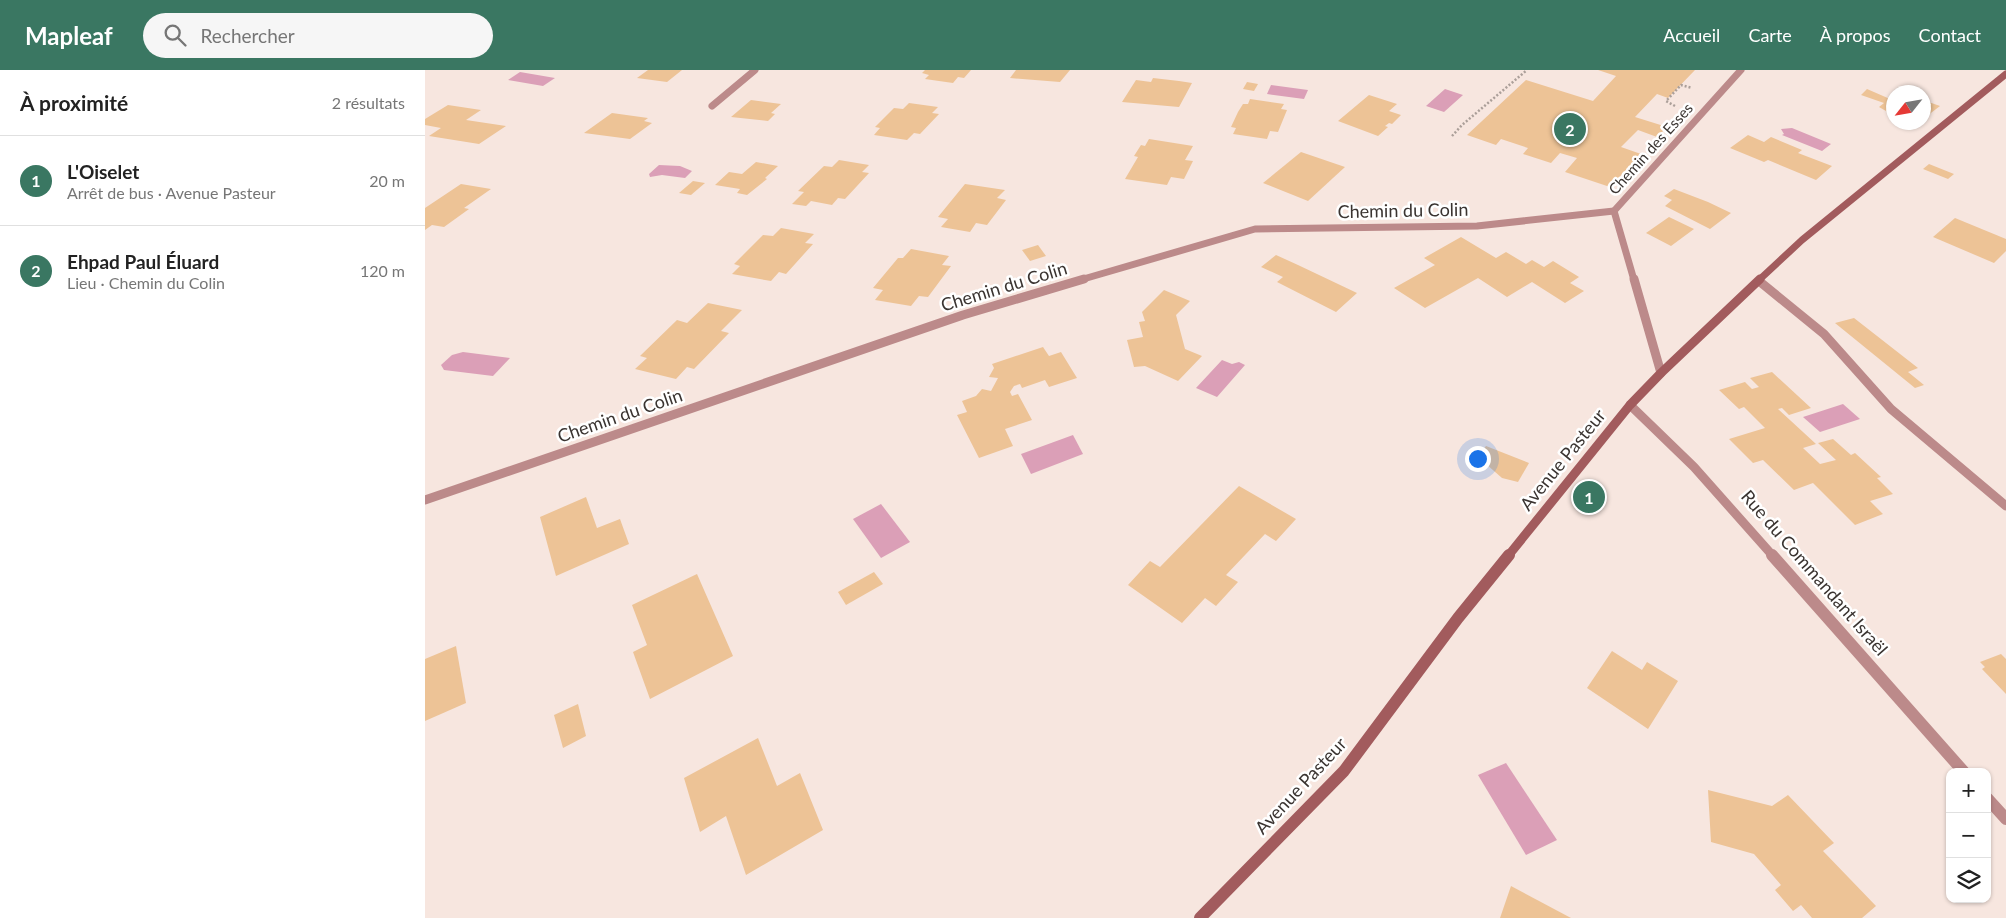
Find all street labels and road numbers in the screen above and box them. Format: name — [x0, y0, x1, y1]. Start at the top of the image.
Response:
street label: Chemin des Esses — [1604, 99, 1696, 198]
street label: Chemin du Colin — [1337, 198, 1469, 222]
street label: Chemin du Colin — [938, 256, 1069, 316]
street label: Chemin du Colin — [554, 383, 685, 447]
street label: Avenue Pasteur — [1515, 404, 1610, 514]
street label: Rue du Commandant Israël — [1737, 485, 1893, 660]
street label: Avenue Pasteur — [1250, 732, 1351, 838]

